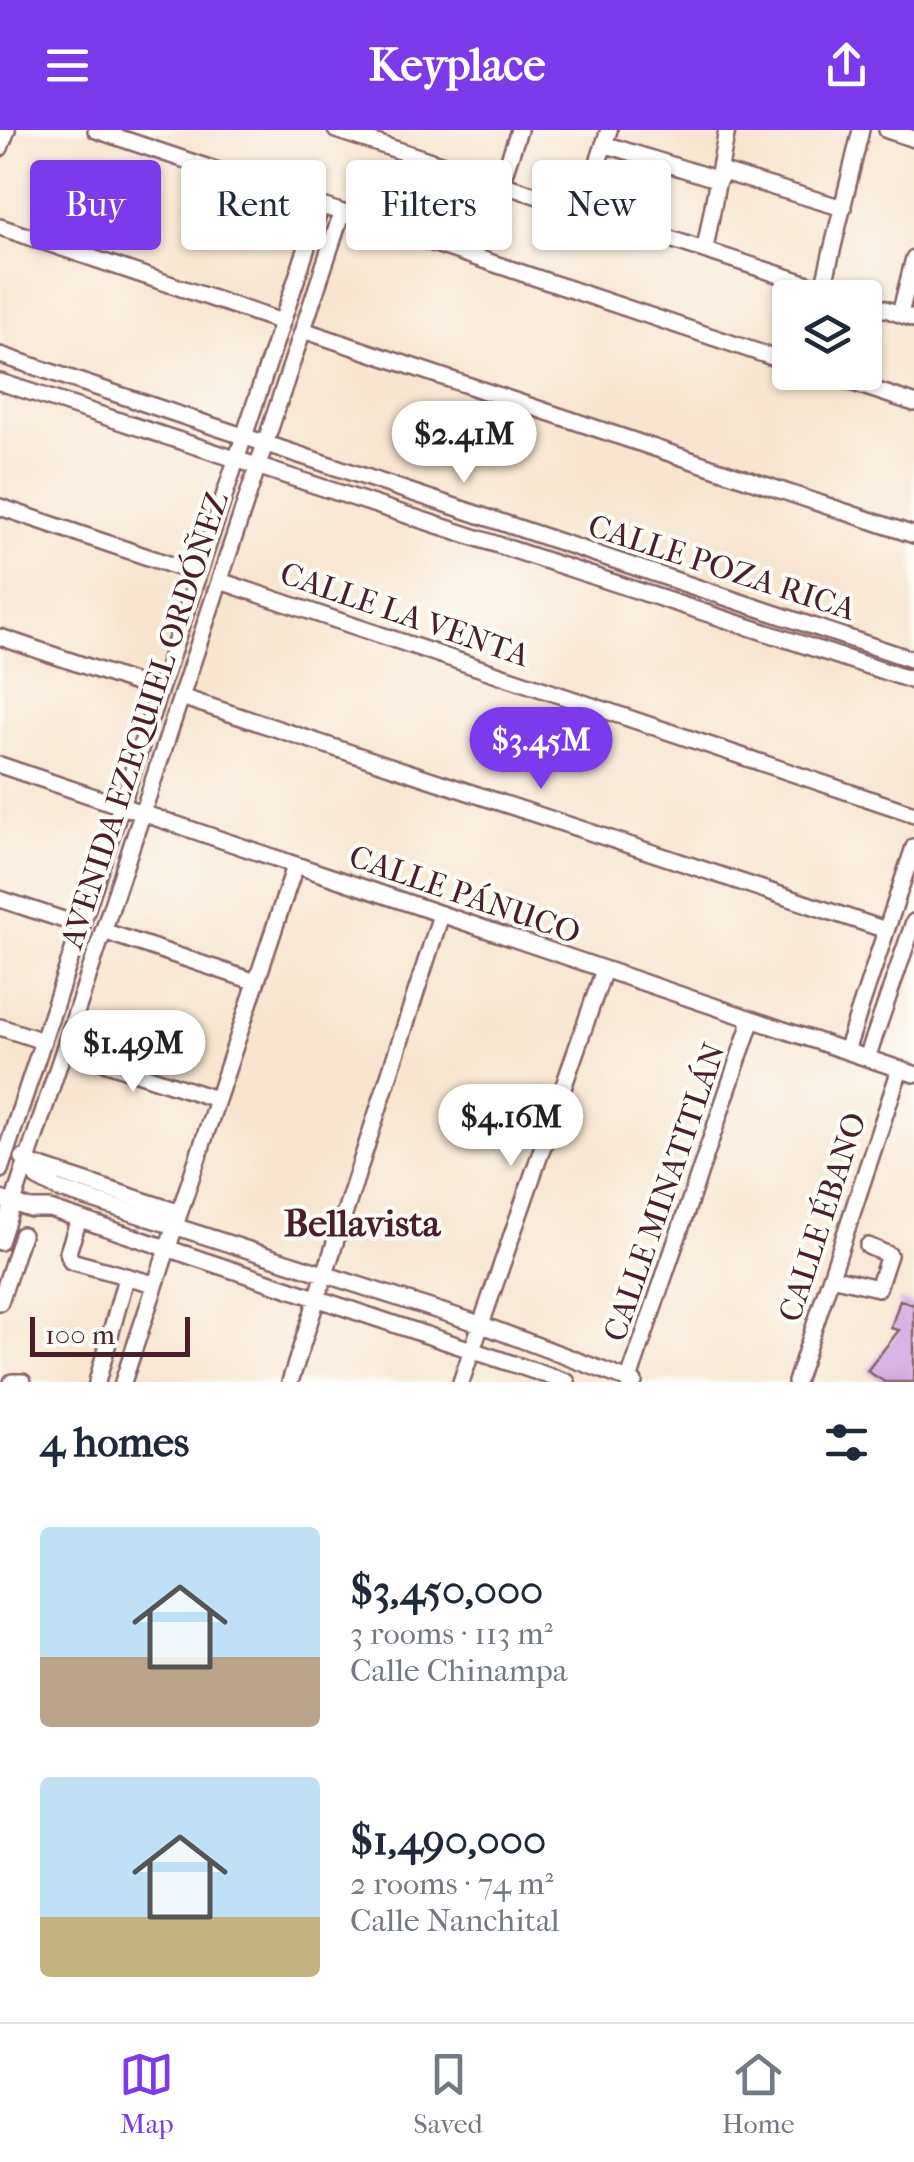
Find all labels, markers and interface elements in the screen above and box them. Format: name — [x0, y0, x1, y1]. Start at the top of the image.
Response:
icon: menu — [40, 38, 95, 93]
icon: share — [819, 38, 874, 93]
text: Keyplace — [369, 39, 545, 92]
chip: Buy — [30, 160, 161, 250]
chip: Rent — [181, 160, 326, 250]
chip: Filters — [346, 160, 512, 250]
chip: New — [532, 160, 671, 250]
map controls — [772, 280, 882, 390]
button: layers — [772, 280, 882, 390]
pin: $2.41M — [383, 401, 545, 486]
text: $2.41M — [414, 415, 514, 452]
street label: AVENIDA EZEQUIEL ORDÓÑEZ — [52, 487, 236, 955]
street label: CALLE POZA RICA — [584, 507, 860, 628]
street label: CALLE LA VENTA — [275, 555, 534, 675]
pin: $3.45M — [460, 707, 622, 792]
text: $3.45M — [492, 721, 590, 758]
street label: CALLE PÁNUCO — [344, 838, 585, 951]
pin: $1.49M — [52, 1010, 214, 1095]
text: $1.49M — [83, 1024, 183, 1061]
street label: CALLE MINATITLÁN — [596, 1038, 733, 1346]
pin: $4.16M — [430, 1084, 592, 1169]
text: $4.16M — [460, 1098, 562, 1135]
street label: CALLE ÉBANO — [771, 1108, 874, 1326]
district label: Bellavista — [284, 1201, 442, 1246]
scale bar — [30, 1312, 190, 1356]
text: 100 m — [45, 1318, 115, 1351]
icon: filters — [819, 1415, 874, 1470]
text: 4 homes — [40, 1418, 189, 1467]
text: $3,450,000 — [350, 1566, 543, 1615]
icon: home — [120, 1567, 240, 1687]
text: 3 rooms · 113 m² — [350, 1615, 553, 1652]
text: Calle Chinampa — [350, 1652, 568, 1689]
text: $1,490,000 — [350, 1816, 546, 1865]
icon: home — [120, 1817, 240, 1937]
text: 2 rooms · 74 m² — [350, 1865, 554, 1902]
text: Calle Nanchital — [350, 1902, 560, 1939]
tab: Map — [119, 2047, 174, 2140]
tab: Saved — [413, 2047, 483, 2140]
tab: Home — [722, 2047, 795, 2140]

